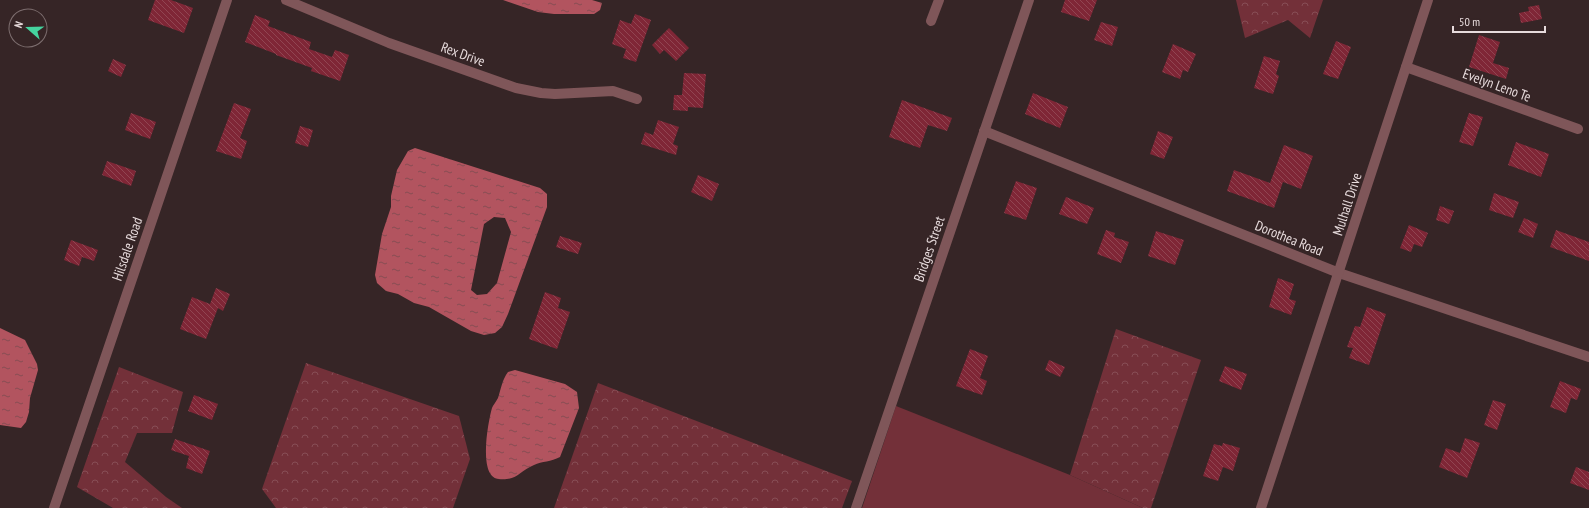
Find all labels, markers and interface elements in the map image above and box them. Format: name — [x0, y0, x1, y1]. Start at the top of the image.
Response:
north arrow — [8, 8, 48, 48]
scale bar — [1453, 8, 1545, 34]
text: 50 m — [1459, 14, 1480, 29]
text: N — [11, 19, 26, 30]
street label: Rex Drive — [439, 38, 488, 70]
street label: Evelyn Leno Te — [1460, 64, 1534, 106]
street label: Mulhall Drive — [1328, 170, 1366, 238]
street label: Bridges Street — [909, 214, 949, 284]
street label: Hilsdale Road — [108, 215, 146, 283]
street label: Dorothea Road — [1252, 216, 1326, 260]

